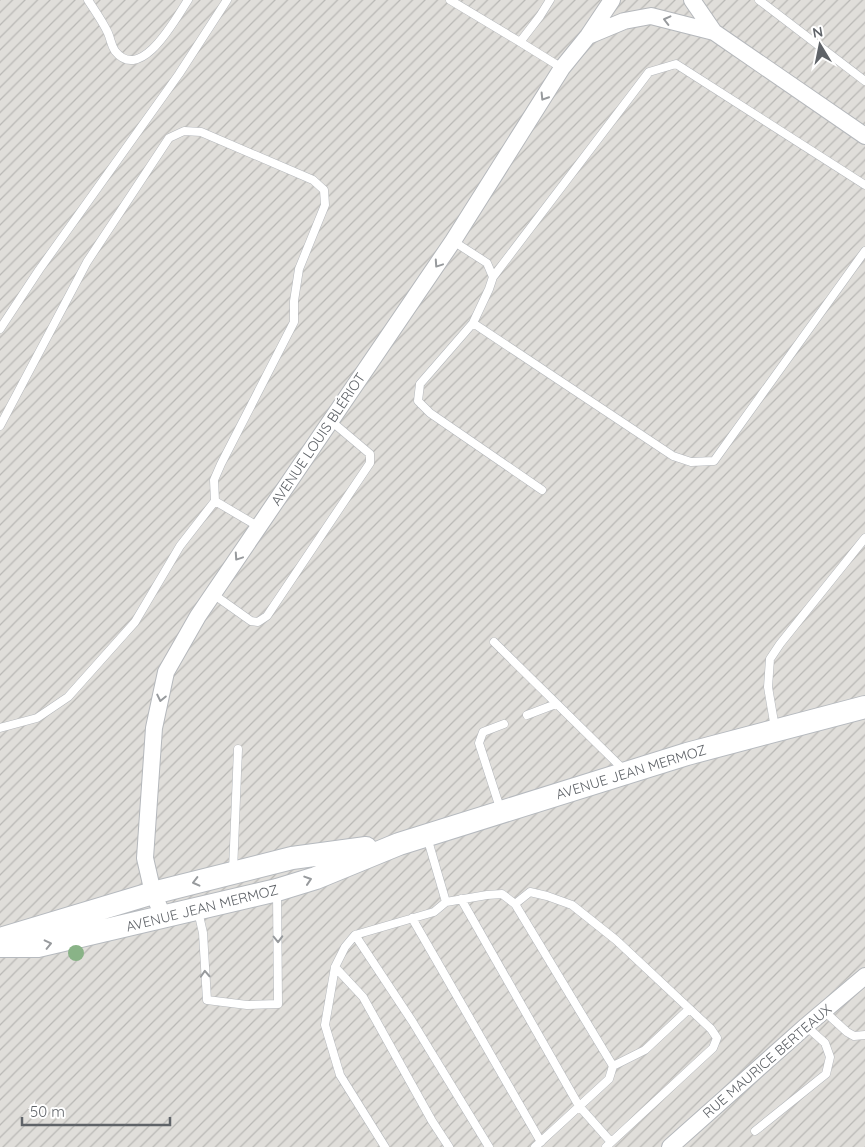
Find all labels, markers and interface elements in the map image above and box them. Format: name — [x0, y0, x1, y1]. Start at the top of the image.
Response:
one-way arrow — [662, 15, 671, 26]
north arrow — [795, 20, 845, 70]
text: N — [811, 22, 824, 42]
one-way arrow — [541, 92, 550, 101]
one-way arrow — [435, 258, 444, 267]
street label: AVENUE LOUIS BLÉRIOT — [267, 369, 369, 509]
one-way arrow — [235, 552, 244, 561]
one-way arrow — [156, 694, 166, 703]
street label: AVENUE JEAN MERMOZ — [554, 741, 708, 803]
one-way arrow — [192, 876, 201, 887]
one-way arrow — [304, 876, 312, 886]
street label: AVENUE JEAN MERMOZ — [124, 880, 280, 936]
one-way arrow — [273, 936, 283, 943]
one-way arrow — [44, 939, 53, 950]
one-way arrow — [200, 970, 211, 978]
street label: RUE MAURICE BERTEAUX — [699, 1000, 836, 1122]
scale bar — [22, 1094, 170, 1126]
text: 50 m — [30, 1102, 65, 1121]

